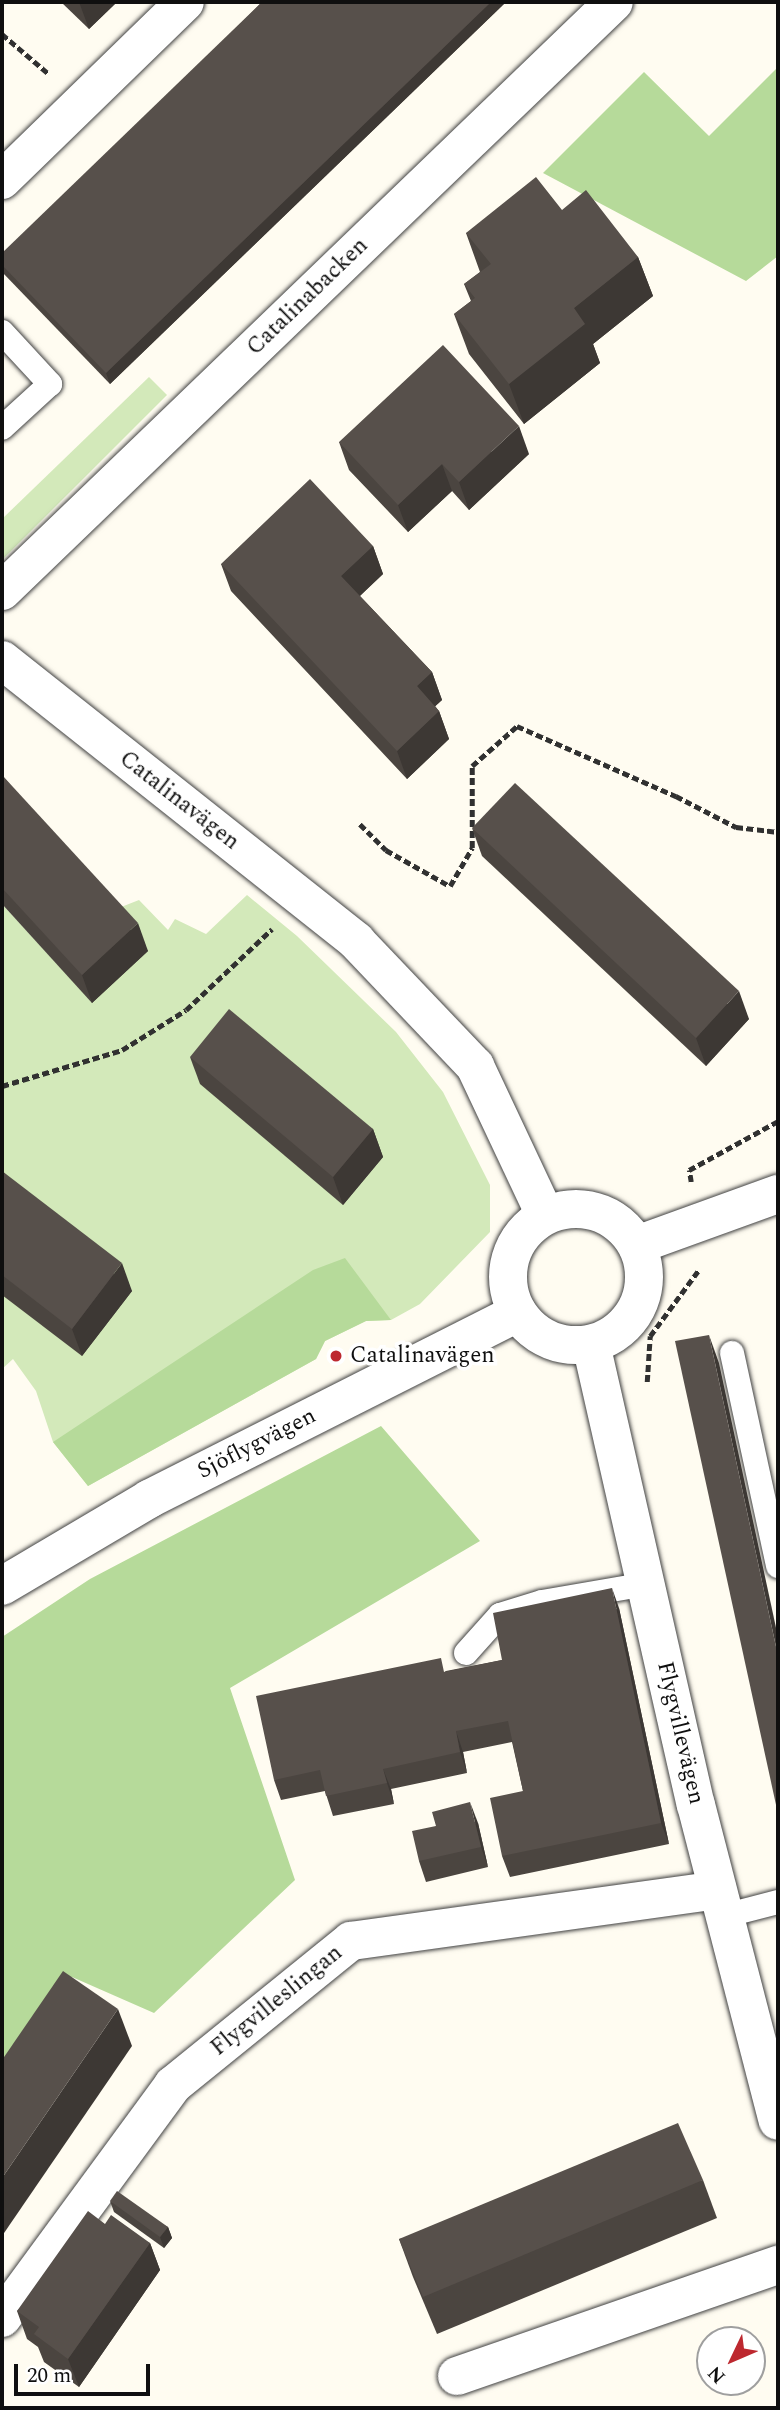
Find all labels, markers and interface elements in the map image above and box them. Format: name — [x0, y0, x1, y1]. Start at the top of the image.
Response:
street label: Catalinabacken — [242, 232, 374, 362]
street label: Catalinavägen — [113, 746, 245, 856]
place label: Catalinavägen — [350, 1342, 495, 1370]
marker: Catalinavägen — [328, 1348, 344, 1364]
street label: Sjöflygvägen — [193, 1402, 321, 1486]
street label: Flygvillevägen — [650, 1659, 710, 1807]
street label: Flygvilleslingan — [206, 1940, 348, 2062]
north arrow — [696, 2326, 766, 2396]
scale bar — [18, 2350, 154, 2394]
text: N — [701, 2359, 733, 2390]
text: 20 m — [27, 2360, 71, 2392]

